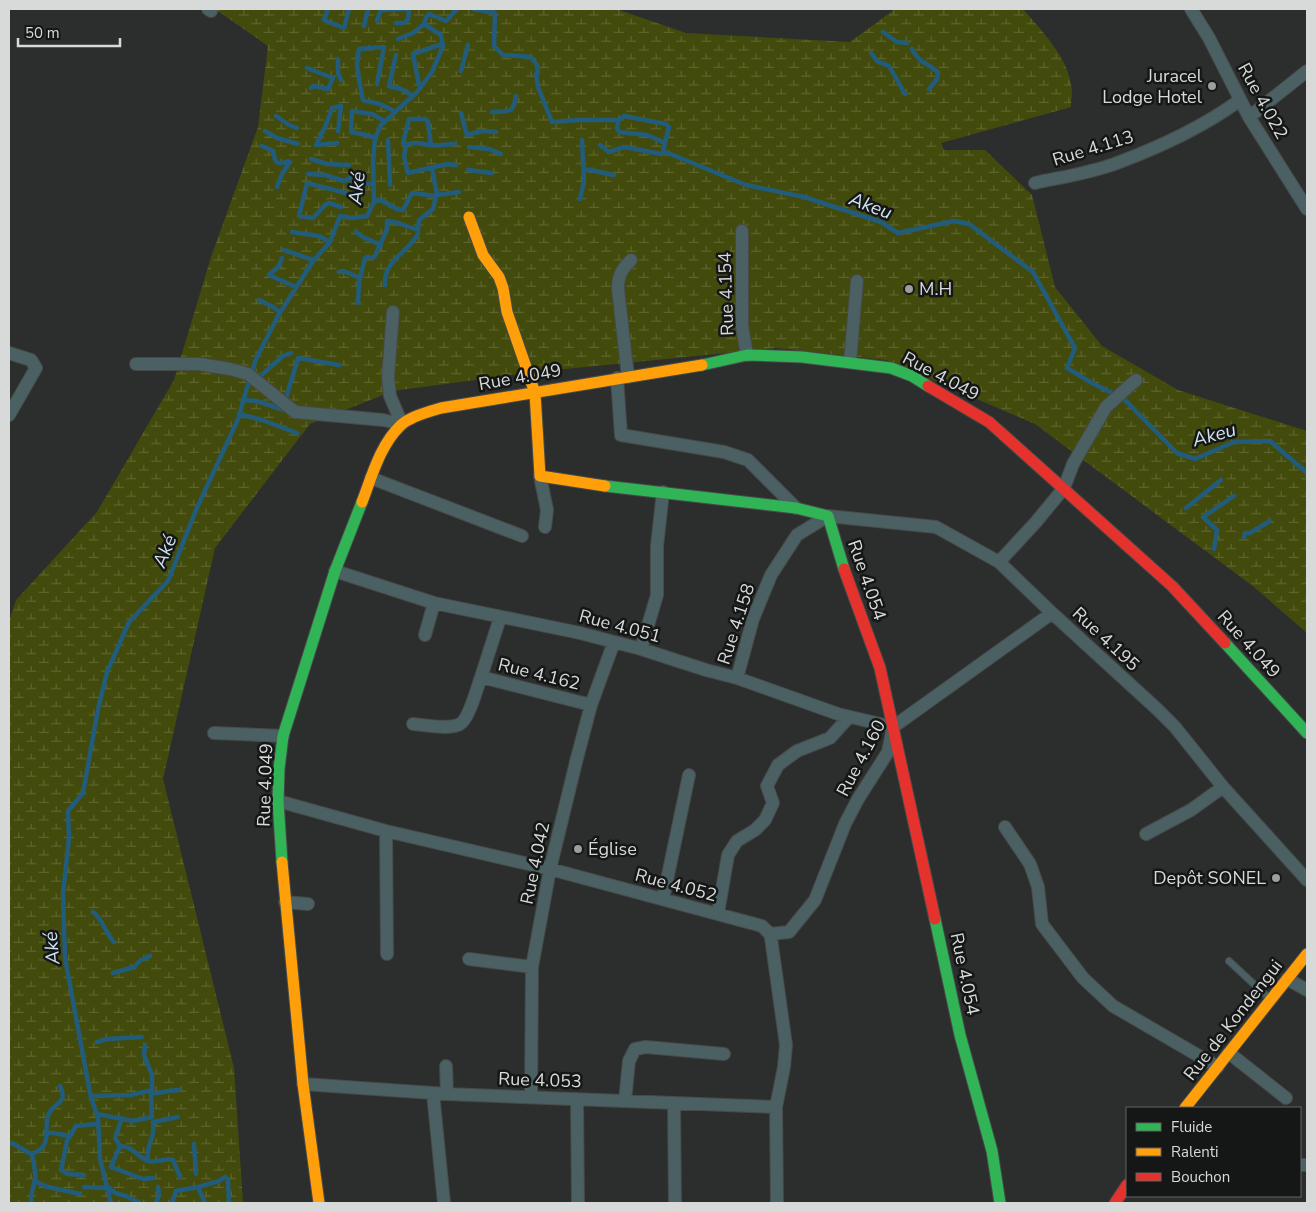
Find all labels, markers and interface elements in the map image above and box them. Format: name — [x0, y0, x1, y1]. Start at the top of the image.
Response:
scale bar — [18, 15, 120, 47]
text: 50 m — [25, 23, 60, 43]
street label: Rue 4.022 — [1232, 59, 1294, 143]
place label: Juracel Lodge Hotel — [1102, 64, 1203, 109]
marker: Juracel Lodge Hotel — [1206, 80, 1218, 92]
street label: Rue 4.113 — [1049, 124, 1137, 172]
water label: Aké — [342, 170, 372, 207]
water label: Akeu — [845, 186, 896, 226]
street label: Rue 4.154 — [713, 252, 739, 336]
place label: M.H — [919, 277, 952, 301]
marker: M.H — [903, 283, 915, 295]
street label: Rue 4.049 — [898, 346, 984, 406]
street label: Rue 4.049 — [477, 358, 563, 396]
water label: Akeu — [1189, 417, 1239, 453]
water label: Aké — [146, 531, 183, 573]
street label: Rue 4.054 — [842, 537, 892, 624]
street label: Rue 4.158 — [712, 581, 760, 667]
street label: Rue 4.195 — [1067, 602, 1145, 676]
street label: Rue 4.051 — [576, 604, 664, 648]
street label: Rue 4.049 — [1212, 605, 1286, 683]
street label: Rue 4.162 — [496, 652, 582, 696]
street label: Rue 4.160 — [831, 715, 891, 801]
street label: Rue 4.049 — [252, 743, 278, 827]
street label: Rue 4.042 — [515, 820, 555, 906]
place label: Église — [588, 837, 637, 861]
marker: Église — [572, 843, 584, 855]
street label: Rue 4.052 — [632, 863, 720, 907]
place label: Depôt SONEL — [1153, 866, 1266, 890]
marker: Depôt SONEL — [1270, 872, 1282, 884]
water label: Aké — [38, 930, 66, 967]
street label: Rue 4.054 — [945, 931, 985, 1018]
street label: Rue de Kondengui — [1178, 955, 1288, 1085]
street label: Rue 4.053 — [498, 1067, 582, 1093]
legend — [1126, 1107, 1301, 1197]
text: Fluide — [1171, 1117, 1212, 1137]
text: Ralenti — [1171, 1142, 1219, 1162]
text: Bouchon — [1171, 1167, 1230, 1187]

